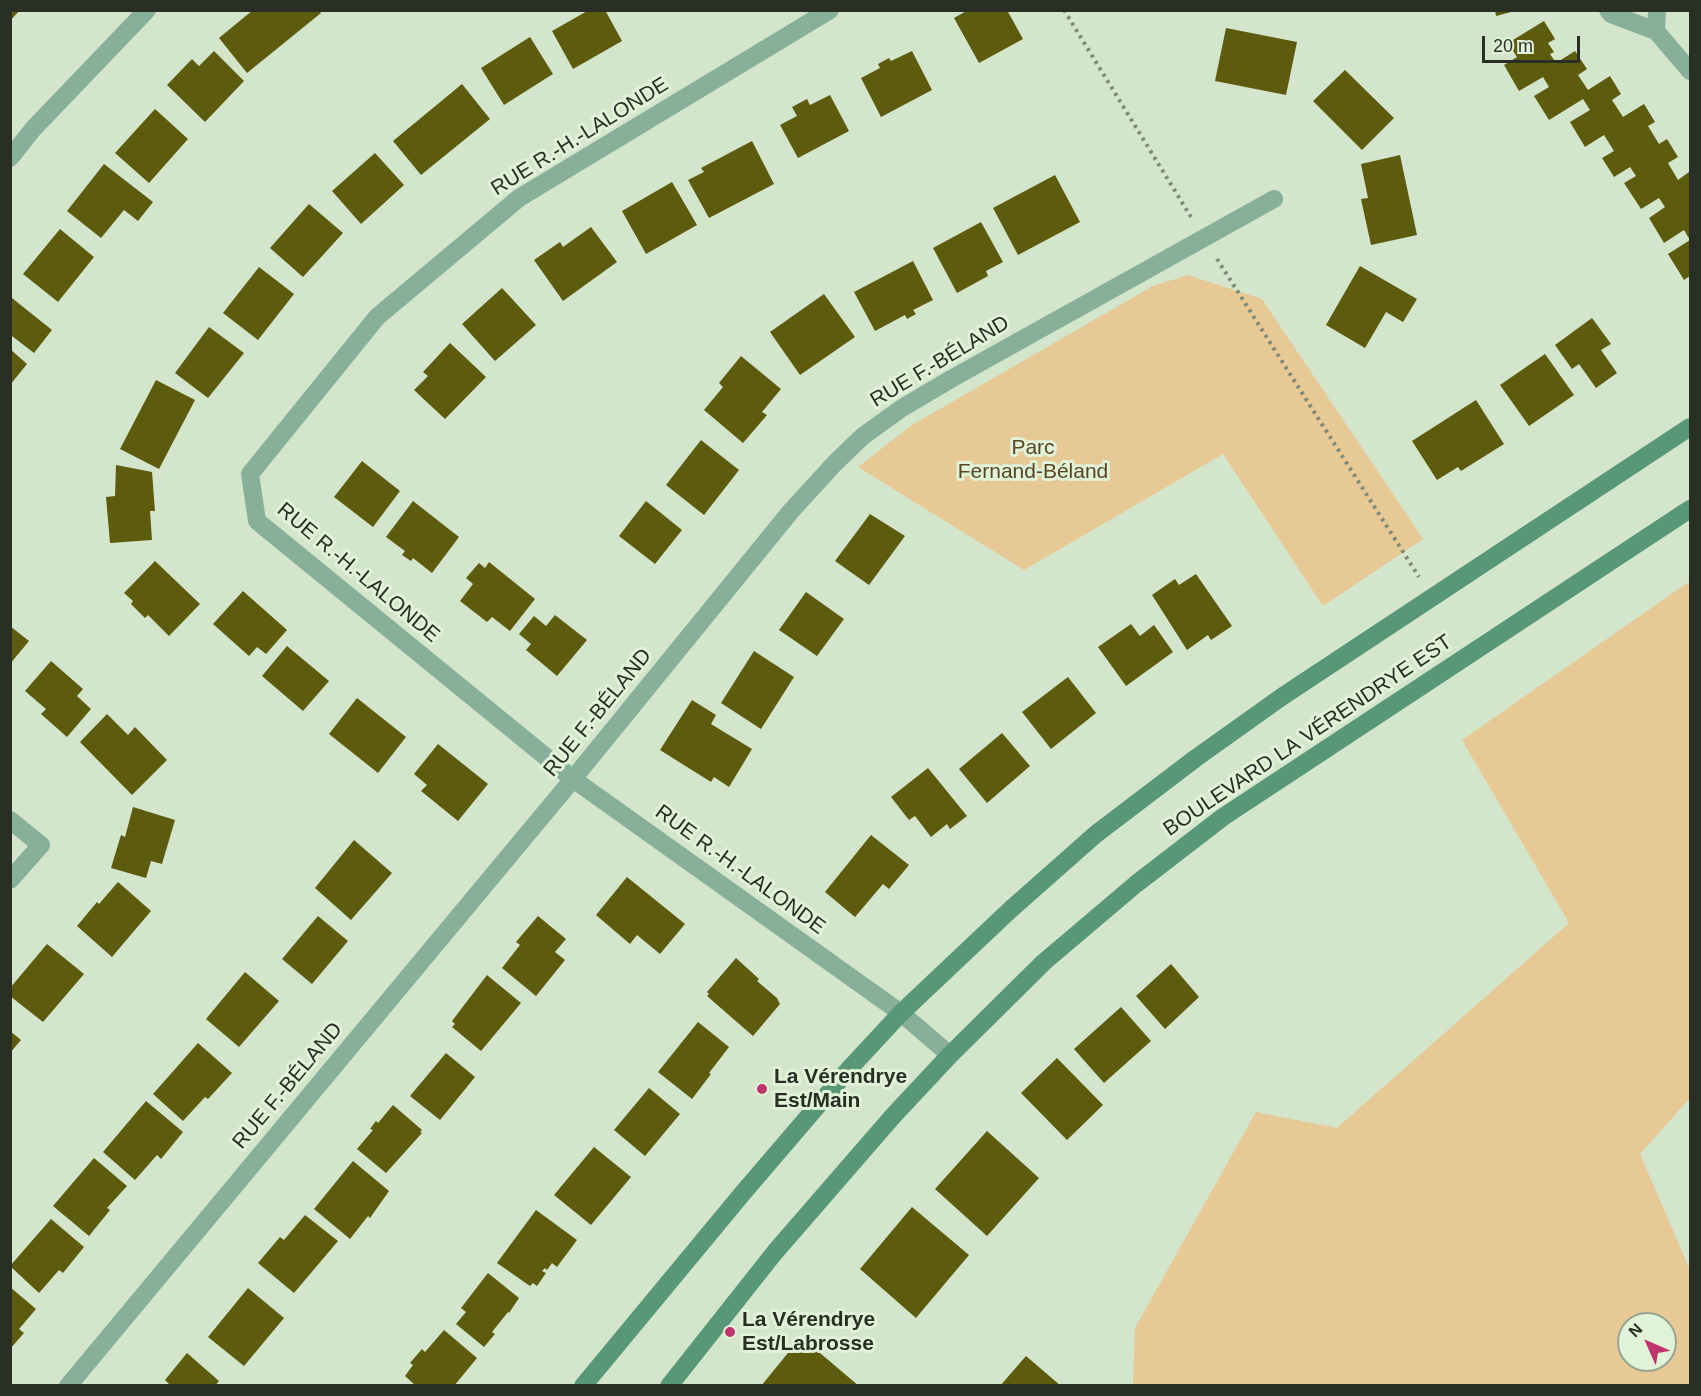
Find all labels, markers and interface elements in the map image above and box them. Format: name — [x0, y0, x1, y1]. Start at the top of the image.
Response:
scale bar — [1485, 24, 1582, 62]
text: 20 m — [1493, 36, 1533, 56]
street label: RUE R.-H.-LALONDE — [487, 72, 673, 202]
street label: RUE F.-BÉLAND — [866, 311, 1014, 413]
park label: Parc Fernand-Béland — [958, 435, 1108, 485]
street label: RUE R.-H.-LALONDE — [272, 498, 444, 648]
street label: BOULEVARD LA VÉRENDRYE EST — [1159, 630, 1457, 842]
street label: RUE F.-BÉLAND — [539, 644, 657, 782]
street label: RUE R.-H.-LALONDE — [650, 800, 830, 940]
street label: RUE F.-BÉLAND — [228, 1018, 348, 1154]
place label: La Vérendrye Est/Main — [774, 1064, 907, 1114]
marker: La Vérendrye Est/Main — [755, 1082, 769, 1096]
place label: La Vérendrye Est/Labrosse — [742, 1307, 875, 1357]
north arrow — [1617, 1312, 1677, 1372]
text: N — [1625, 1320, 1645, 1340]
marker: La Vérendrye Est/Labrosse — [723, 1325, 737, 1339]

